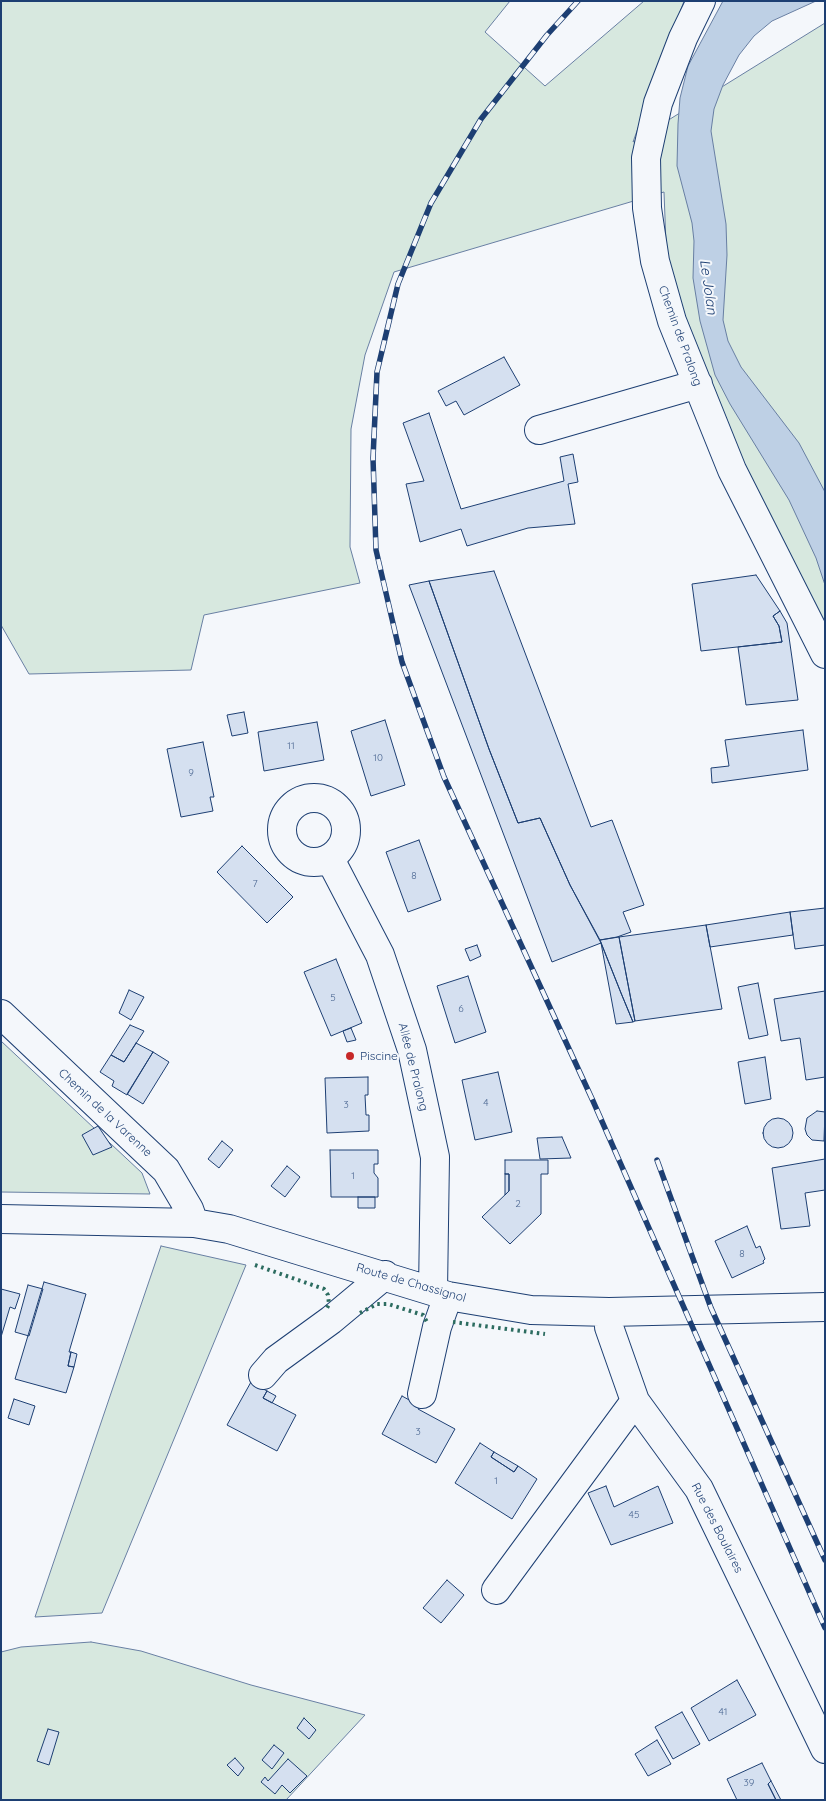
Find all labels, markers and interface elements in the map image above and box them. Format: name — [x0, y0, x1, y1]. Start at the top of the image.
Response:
water label: Le Jolan — [696, 258, 720, 316]
street label: Chemin de Pralong — [655, 284, 705, 388]
house number: 11 — [287, 740, 295, 752]
house number: 10 — [373, 752, 383, 764]
house number: 9 — [188, 767, 194, 779]
house number: 8 — [411, 870, 417, 882]
house number: 7 — [252, 878, 258, 890]
house number: 5 — [330, 992, 336, 1004]
house number: 6 — [458, 1003, 464, 1015]
street label: Allée de Pralong — [395, 1021, 431, 1113]
place label: Piscine — [360, 1049, 398, 1063]
marker: Piscine — [344, 1050, 356, 1062]
street label: Chemin de la Varenne — [55, 1066, 155, 1160]
house number: 4 — [483, 1097, 489, 1109]
house number: 3 — [343, 1099, 349, 1111]
house number: 1 — [351, 1170, 355, 1182]
house number: 2 — [515, 1198, 521, 1210]
house number: 8 — [739, 1248, 745, 1260]
street label: Route de Chassignol — [354, 1260, 468, 1306]
house number: 3 — [415, 1426, 421, 1438]
house number: 1 — [494, 1475, 498, 1487]
street label: Rue des Boulaires — [688, 1481, 746, 1575]
house number: 45 — [629, 1509, 639, 1521]
house number: 41 — [719, 1706, 727, 1718]
house number: 39 — [744, 1777, 754, 1789]

